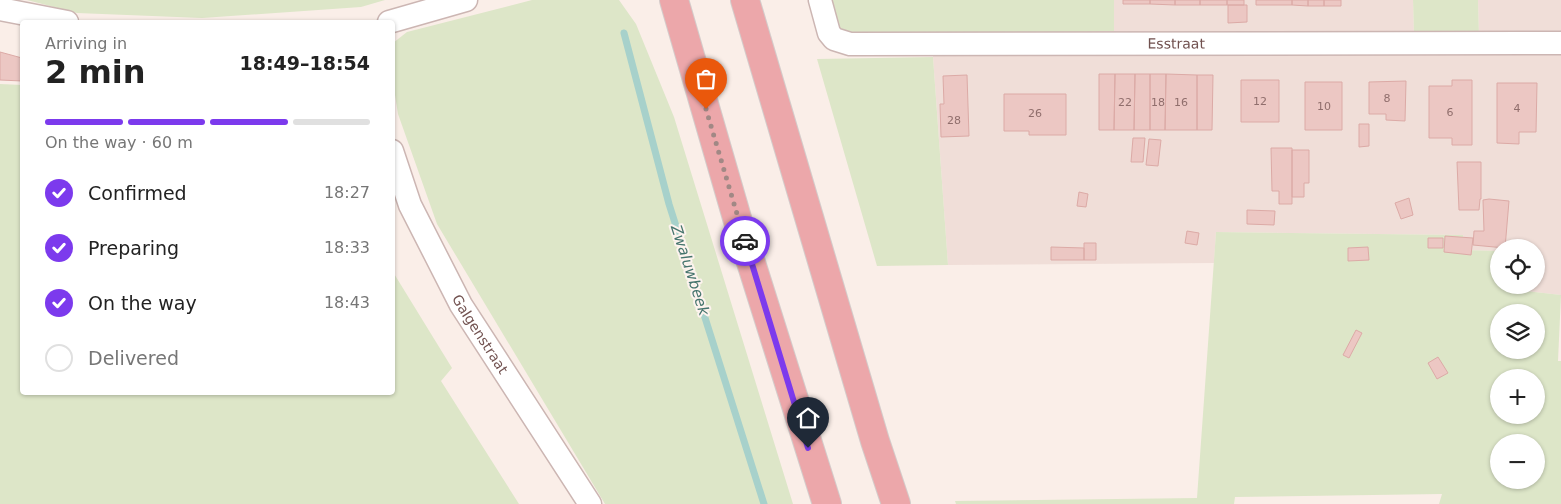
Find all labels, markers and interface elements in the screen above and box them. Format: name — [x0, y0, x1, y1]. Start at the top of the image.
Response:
text: Arriving in — [45, 34, 127, 53]
street label: Esstraat — [1148, 36, 1205, 52]
text: 18:49–18:54 — [240, 52, 370, 74]
text: 2 min — [45, 53, 146, 91]
pin — [685, 58, 727, 109]
icon: bag — [692, 65, 720, 93]
house number: 8 — [1384, 92, 1391, 105]
house number: 12 — [1253, 95, 1267, 108]
house number: 22 — [1118, 96, 1132, 109]
house number: 18 — [1151, 96, 1165, 109]
house number: 16 — [1174, 96, 1188, 109]
house number: 10 — [1317, 100, 1331, 113]
house number: 4 — [1514, 102, 1521, 115]
house number: 6 — [1447, 106, 1454, 119]
house number: 26 — [1028, 107, 1042, 120]
house number: 28 — [947, 114, 961, 127]
text: On the way · 60 m — [45, 133, 193, 152]
icon: check — [45, 179, 73, 207]
text: Confirmed — [88, 182, 187, 204]
text: 18:27 — [324, 183, 370, 202]
courier — [720, 216, 770, 266]
water label: Zwaluwbeek — [667, 221, 714, 319]
icon: car — [731, 227, 759, 255]
icon: check — [45, 234, 73, 262]
text: Preparing — [88, 237, 179, 259]
text: 18:33 — [324, 238, 370, 257]
map controls — [1490, 239, 1545, 489]
button: locate — [1490, 239, 1545, 294]
icon: check — [45, 289, 73, 317]
text: On the way — [88, 292, 197, 314]
street label: Galgenstraat — [449, 292, 512, 377]
text: 18:43 — [324, 293, 370, 312]
button: layers — [1490, 304, 1545, 359]
text: Delivered — [88, 347, 179, 369]
button: + — [1490, 369, 1545, 424]
pin — [787, 397, 829, 448]
icon: home — [794, 404, 822, 432]
button: − — [1490, 434, 1545, 489]

